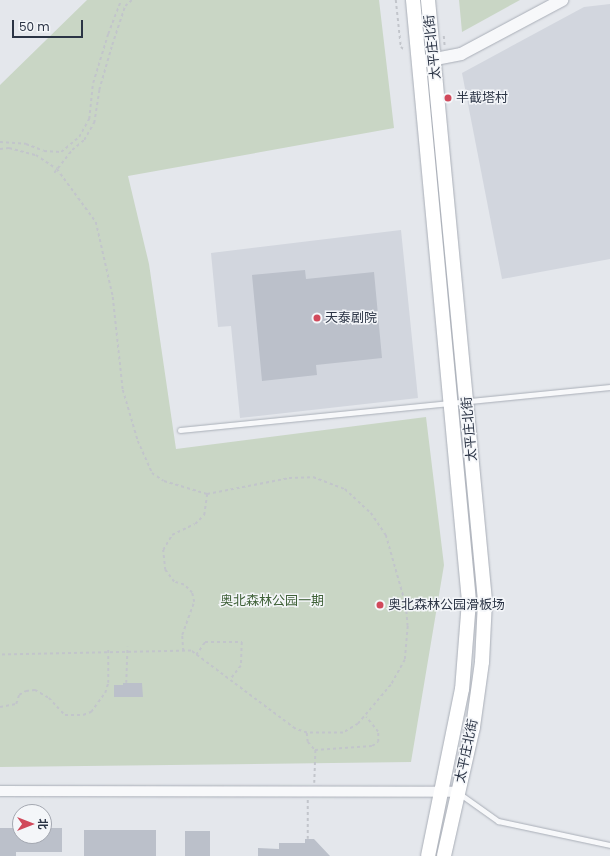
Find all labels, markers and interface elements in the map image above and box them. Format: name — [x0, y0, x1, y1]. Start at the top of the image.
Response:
scale bar — [14, 12, 85, 38]
street label: 太平庄北街 — [422, 14, 444, 80]
text: 50 m — [19, 18, 50, 35]
place label: 半截塔村 — [456, 90, 508, 106]
marker: 半截塔村 — [443, 93, 453, 103]
place label: 天泰剧院 — [325, 310, 377, 326]
marker: 天泰剧院 — [312, 313, 322, 323]
street label: 太平庄北街 — [459, 396, 481, 462]
park label: 奥北森林公园一期 — [220, 593, 324, 609]
place label: 奥北森林公园滑板场 — [388, 597, 505, 613]
marker: 奥北森林公园滑板场 — [375, 600, 385, 610]
street label: 太平庄北街 — [453, 718, 481, 784]
north arrow — [12, 804, 52, 844]
text: 北 — [35, 819, 51, 830]

